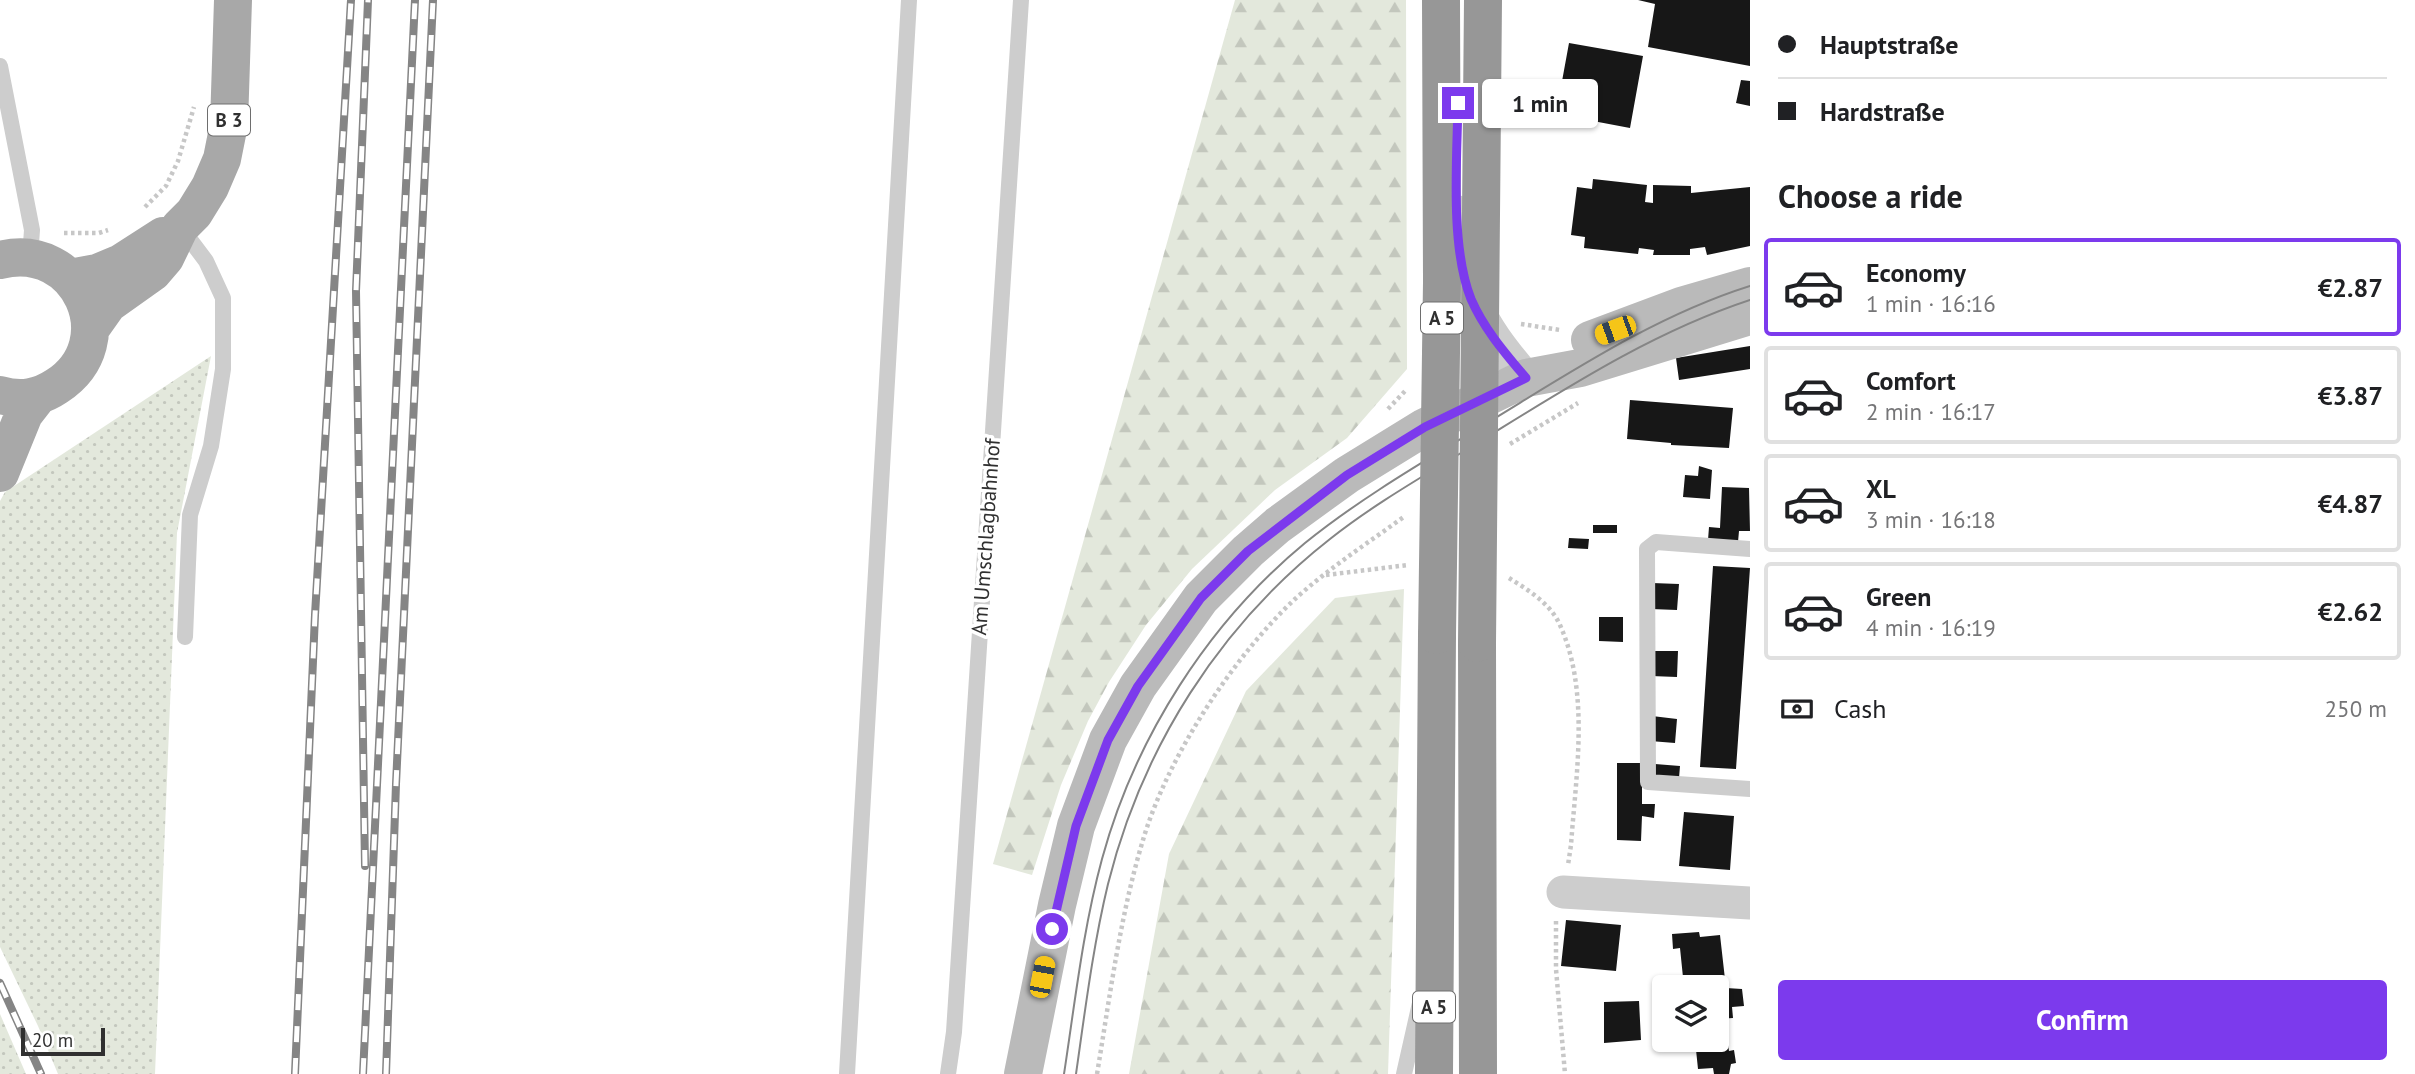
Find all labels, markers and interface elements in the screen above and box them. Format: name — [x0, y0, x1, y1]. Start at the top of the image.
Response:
text: Hauptstraße — [1820, 28, 1959, 61]
callout: 1 min — [1482, 78, 1598, 128]
route end — [1442, 87, 1474, 119]
text: 1 min — [1512, 89, 1568, 118]
text: Hardstraße — [1820, 95, 1945, 128]
road number: B 3 — [208, 104, 250, 136]
text: Choose a ride — [1778, 175, 1963, 217]
icon: car — [1782, 256, 1845, 319]
text: Economy — [1866, 256, 1966, 289]
text: €2.87 — [2318, 271, 2383, 304]
text: 1 min · 16:16 — [1866, 289, 1996, 318]
road number: A 5 — [1421, 302, 1463, 334]
car — [1592, 313, 1639, 347]
icon: car — [1782, 364, 1845, 427]
text: Comfort — [1866, 364, 1956, 397]
text: €3.87 — [2318, 379, 2383, 412]
text: 2 min · 16:17 — [1866, 397, 1996, 426]
street label: Am Umschlagbahnhof — [965, 436, 1006, 636]
icon: car — [1782, 472, 1845, 535]
text: XL — [1866, 472, 1896, 505]
text: €4.87 — [2318, 487, 2383, 520]
text: 3 min · 16:18 — [1866, 505, 1996, 534]
icon: car — [1782, 580, 1845, 643]
text: Green — [1866, 580, 1931, 613]
text: €2.62 — [2318, 595, 2383, 628]
text: 4 min · 16:19 — [1866, 613, 1996, 642]
icon: cash — [1778, 690, 1816, 728]
text: Cash — [1834, 692, 1886, 725]
text: 250 m — [2325, 694, 2387, 723]
route start — [1036, 913, 1068, 945]
car — [1028, 954, 1057, 1000]
map controls — [1652, 975, 1729, 1052]
button: layers — [1652, 975, 1729, 1052]
button: Confirm — [1778, 980, 2387, 1060]
road number: A 5 — [1413, 992, 1455, 1023]
scale bar — [21, 1025, 105, 1057]
text: 20 m — [32, 1028, 73, 1052]

